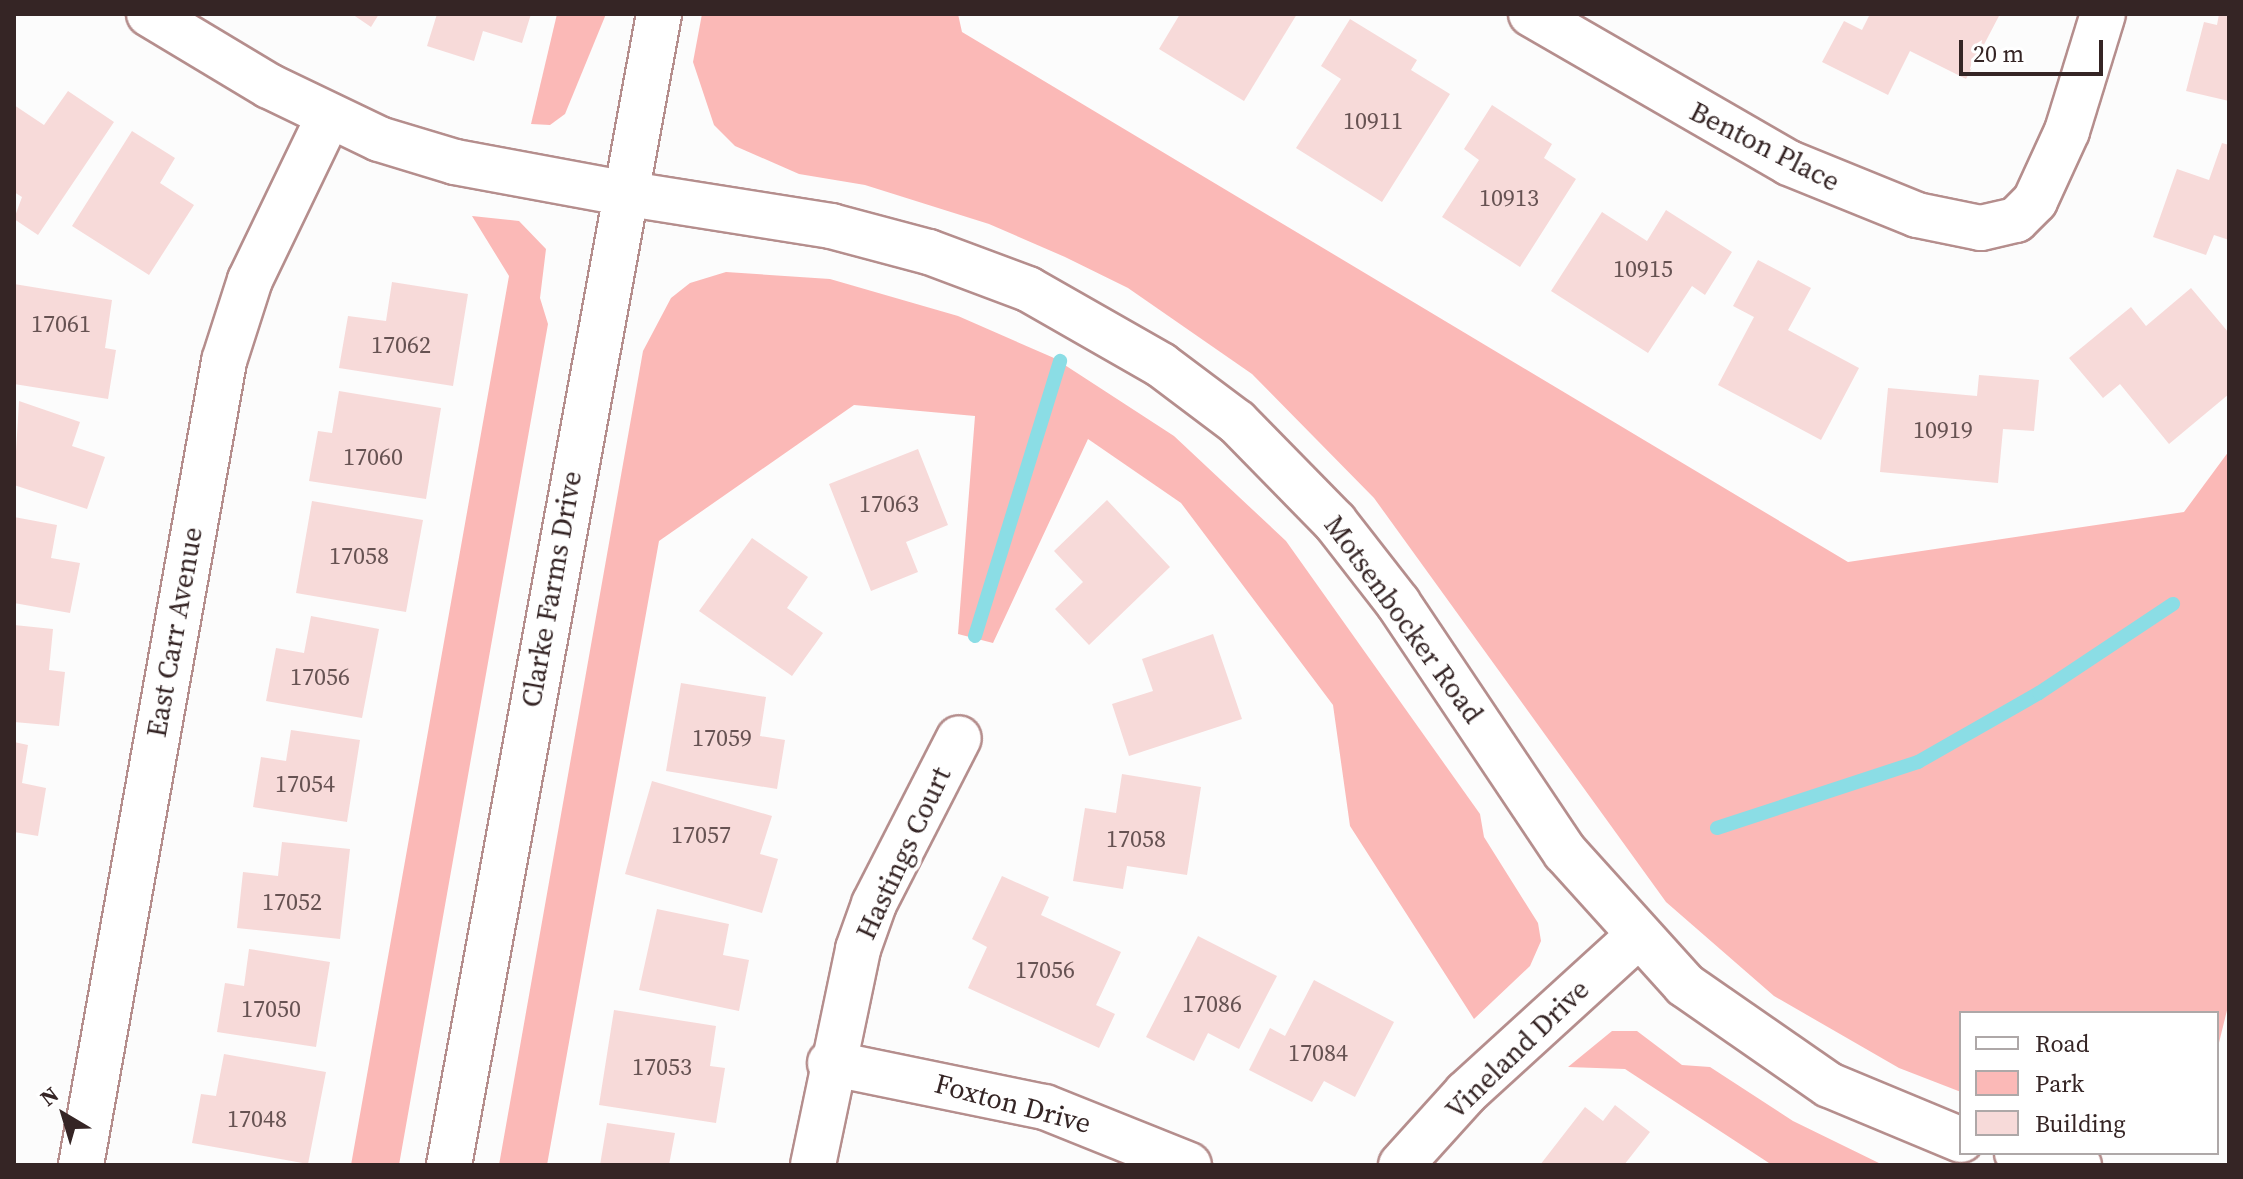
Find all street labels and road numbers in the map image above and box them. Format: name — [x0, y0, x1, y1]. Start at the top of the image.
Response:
street label: Benton Place — [1685, 94, 1845, 198]
street label: Clarke Farms Drive — [514, 468, 588, 710]
street label: Motsenbocker Road — [1318, 509, 1490, 729]
street label: East Carr Avenue — [139, 524, 209, 740]
street label: Hastings Court — [848, 762, 958, 944]
street label: Vineland Drive — [1438, 972, 1596, 1126]
street label: Foxton Drive — [931, 1066, 1095, 1140]

